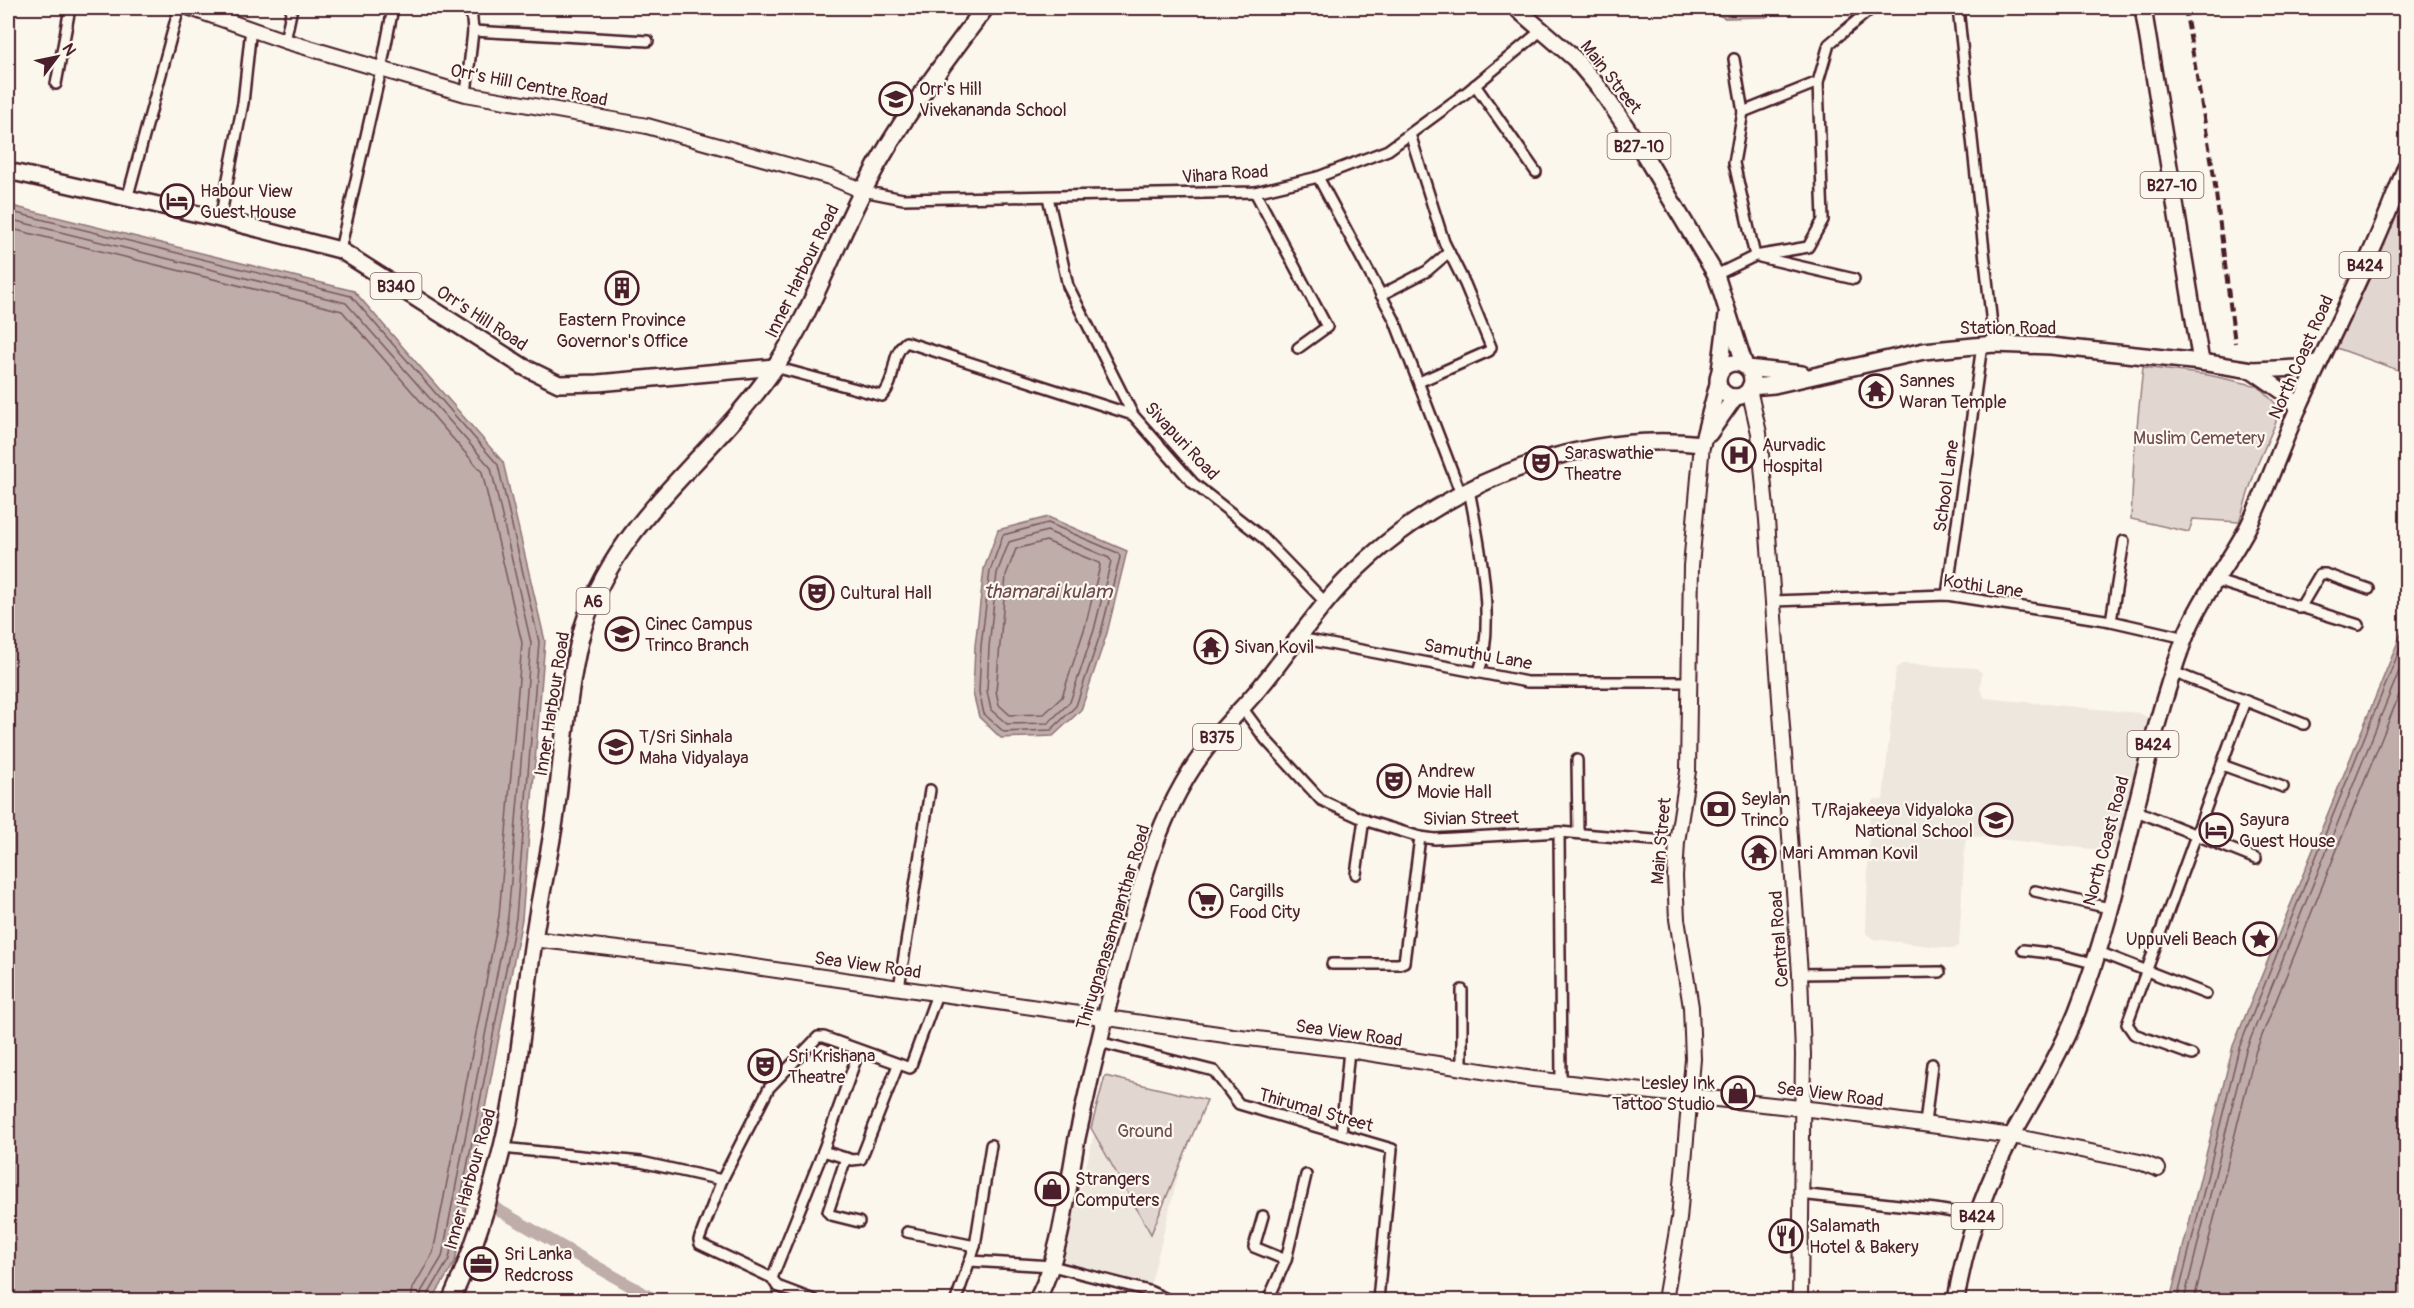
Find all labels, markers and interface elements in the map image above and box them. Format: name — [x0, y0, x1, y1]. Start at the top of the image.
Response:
north arrow — [27, 27, 87, 87]
street label: Main Street — [1575, 36, 1647, 119]
text: N — [58, 40, 80, 60]
street label: Orr's Hill Centre Road — [448, 59, 610, 112]
place label: Orr's Hill Vivekananda School — [919, 78, 1067, 122]
school or university icon: Orr's Hill Vivekananda School — [878, 81, 914, 117]
road number: B27-10 — [1608, 133, 1670, 159]
street label: Vihara Road — [1181, 160, 1269, 189]
road number: B27-10 — [2140, 172, 2204, 198]
place label: Habour View Guest House — [200, 180, 296, 224]
hotel icon: Habour View Guest House — [159, 183, 195, 219]
street label: Inner Harbour Road — [760, 201, 845, 342]
road number: B424 — [2340, 252, 2390, 278]
building icon: Eastern Province Governor's Office — [604, 270, 640, 306]
road number: B340 — [370, 273, 422, 299]
street label: Orr’s Hill Road — [432, 280, 532, 356]
street label: North Coast Road — [2264, 292, 2339, 423]
place label: Eastern Province Governor's Office — [556, 309, 688, 353]
street label: Station Road — [1960, 317, 2056, 340]
place label: Sannes Waran Temple — [1899, 370, 2006, 414]
temple icon: Sannes Waran Temple — [1858, 373, 1894, 409]
street label: Sivapuri Road — [1139, 397, 1224, 485]
park label: Muslim Cemetery — [2133, 427, 2265, 450]
place label: Aurvadic Hospital — [1762, 434, 1826, 478]
hospital icon: Aurvadic Hospital — [1721, 437, 1757, 473]
street label: School Lane — [1929, 438, 1964, 534]
place label: Saraswathie Theatre — [1564, 442, 1654, 486]
theatre icon: Saraswathie Theatre — [1523, 445, 1559, 481]
street label: Kothi Lane — [1941, 570, 2025, 604]
theatre icon: Cultural Hall — [799, 575, 835, 611]
water label: thamarai kulam — [984, 579, 1113, 604]
place label: Cultural Hall — [840, 582, 932, 605]
road number: A6 — [576, 588, 610, 614]
place label: Cinec Campus Trinco Branch — [645, 613, 752, 657]
school or university icon: Cinec Campus Trinco Branch — [604, 616, 640, 652]
temple icon: Sivan Kovil — [1193, 629, 1229, 665]
street label: Inner Harbour Road — [530, 630, 575, 778]
street label: Samuthu Lane — [1422, 634, 1534, 675]
place label: Sivan Kovil — [1234, 636, 1314, 659]
road number: B375 — [1193, 724, 1241, 750]
place label: T/Sri Sinhala Maha Vidyalaya — [639, 726, 749, 770]
school or university icon: T/Sri Sinhala Maha Vidyalaya — [598, 729, 634, 765]
road number: B424 — [2128, 731, 2178, 757]
place label: Andrew Movie Hall — [1417, 760, 1492, 804]
theatre icon: Andrew Movie Hall — [1376, 763, 1412, 799]
street label: North Coast Road — [2078, 774, 2135, 909]
place label: Seylan Trinco — [1741, 788, 1790, 832]
bank icon: Seylan Trinco — [1700, 791, 1736, 827]
street label: Main Street — [1646, 796, 1677, 886]
place label: T/Rajakeeya Vidyaloka National School — [1811, 799, 1973, 843]
school or university icon: T/Rajakeeya Vidyaloka National School — [1978, 802, 2014, 838]
street label: Sivian Street — [1423, 806, 1520, 831]
place label: Sayura Guest House — [2239, 809, 2335, 853]
hotel icon: Sayura Guest House — [2198, 812, 2234, 848]
street label: Thirugnanasampanthar Road — [1071, 822, 1156, 1033]
temple icon: Mari Amman Kovil — [1741, 835, 1777, 871]
place label: Mari Amman Kovil — [1782, 842, 1918, 865]
place label: Cargills Food City — [1229, 880, 1301, 924]
supermarket icon: Cargills Food City — [1188, 883, 1224, 919]
street label: Central Road — [1765, 890, 1794, 988]
place icon: Uppuveli Beach — [2242, 921, 2278, 957]
place label: Uppuveli Beach — [2126, 928, 2237, 951]
street label: Sea View Road — [813, 947, 923, 984]
street label: Sea View Road — [1294, 1015, 1404, 1052]
place label: Sri Krishana Theatre — [788, 1045, 875, 1089]
theatre icon: Sri Krishana Theatre — [747, 1048, 783, 1084]
place label: Lesley Ink Tattoo Studio — [1612, 1072, 1715, 1116]
shop icon: Lesley Ink Tattoo Studio — [1720, 1075, 1756, 1111]
street label: Sea View Road — [1775, 1077, 1885, 1112]
street label: Thirumal Street — [1256, 1083, 1377, 1138]
street label: Inner Harbour Road — [439, 1106, 502, 1252]
park label: Ground — [1117, 1120, 1173, 1143]
place label: Strangers Computers — [1075, 1168, 1159, 1212]
shop icon: Strangers Computers — [1034, 1171, 1070, 1207]
road number: B424 — [1952, 1203, 2002, 1229]
place label: Salamath Hotel & Bakery — [1809, 1215, 1919, 1259]
restaurant icon: Salamath Hotel & Bakery — [1768, 1218, 1804, 1254]
place label: Sri Lanka Redcross — [504, 1243, 573, 1287]
office icon: Sri Lanka Redcross — [463, 1246, 499, 1282]

